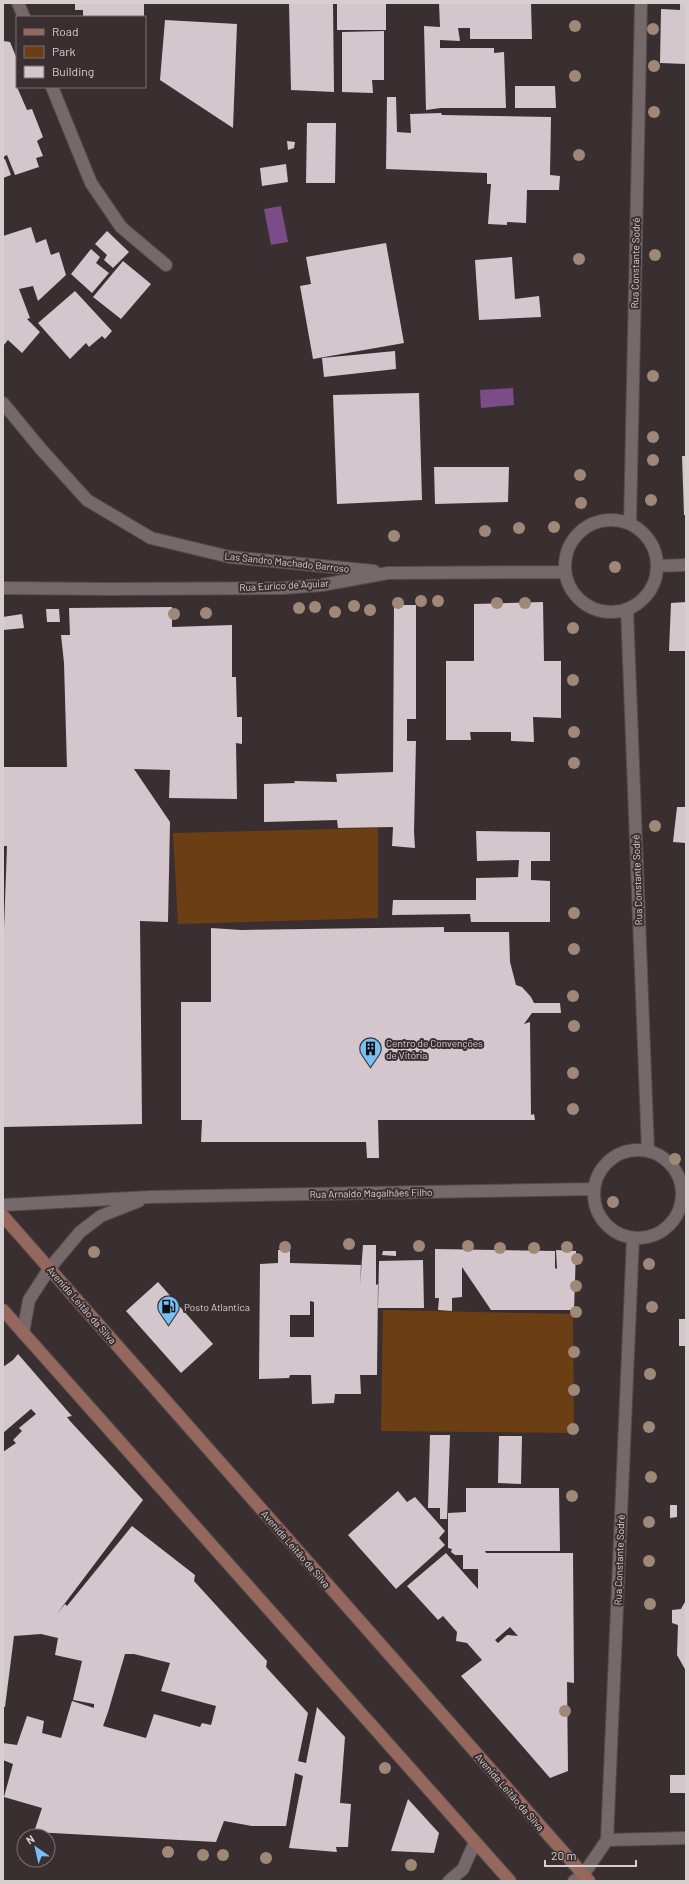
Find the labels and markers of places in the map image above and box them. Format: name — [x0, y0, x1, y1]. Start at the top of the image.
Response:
building icon: Centro de Convenções de Vitória — [358, 1036, 384, 1069]
place label: Centro de Convenções de Vitória — [386, 1037, 483, 1061]
fuel station icon: Posto Atlantica — [156, 1294, 182, 1327]
place label: Posto Atlantica — [184, 1301, 250, 1313]

